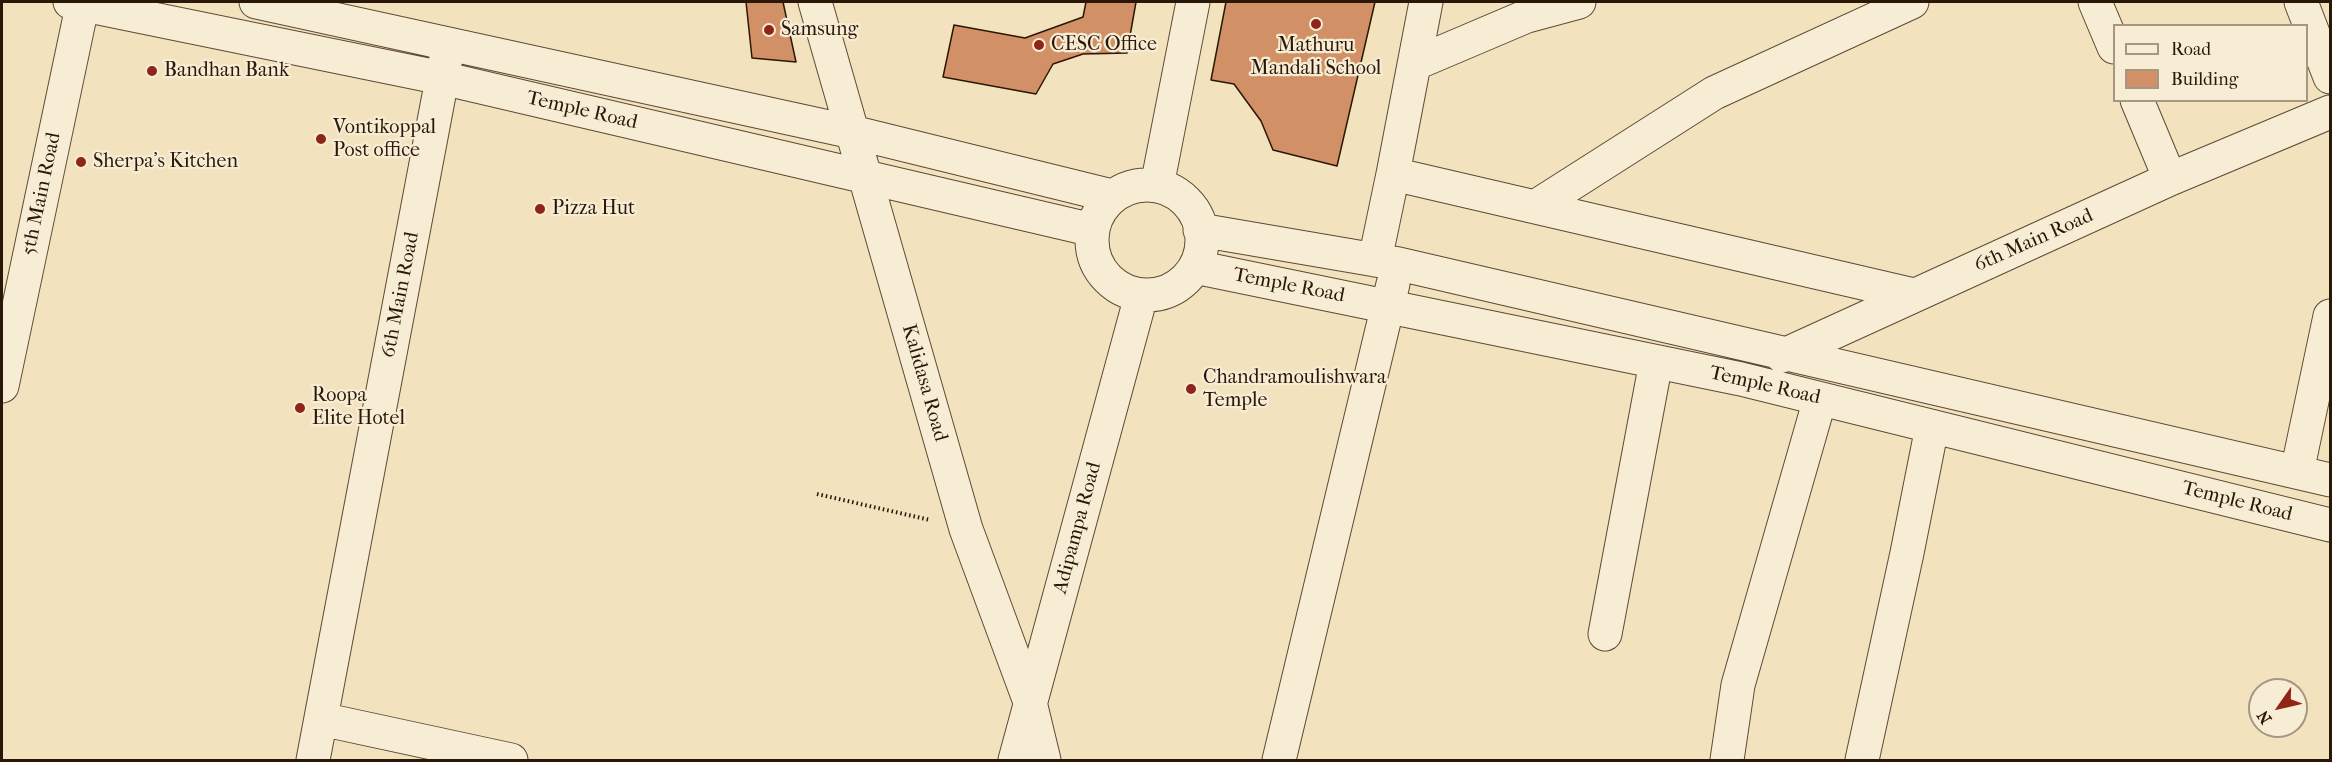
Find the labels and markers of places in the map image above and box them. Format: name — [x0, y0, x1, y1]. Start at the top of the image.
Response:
marker: Mathuru Mandali School — [1309, 17, 1323, 31]
place label: Samsung — [781, 18, 858, 42]
marker: Samsung — [762, 23, 776, 37]
place label: CESC Office — [1051, 33, 1157, 57]
place label: Mathuru Mandali School — [1251, 34, 1381, 81]
marker: CESC Office — [1032, 38, 1046, 52]
place label: Bandhan Bank — [164, 59, 289, 83]
marker: Bandhan Bank — [145, 64, 159, 78]
place label: Vontikoppal Post office — [333, 116, 436, 163]
marker: Vontikoppal Post office — [314, 132, 328, 146]
place label: Sherpa's Kitchen — [93, 150, 238, 174]
marker: Sherpa's Kitchen — [74, 155, 88, 169]
place label: Pizza Hut — [552, 197, 635, 221]
marker: Pizza Hut — [533, 202, 547, 216]
place label: Chandramoulishwara Temple — [1203, 366, 1386, 413]
marker: Chandramoulishwara Temple — [1184, 382, 1198, 396]
place label: Roopa Elite Hotel — [312, 384, 405, 431]
marker: Roopa Elite Hotel — [293, 401, 307, 415]

